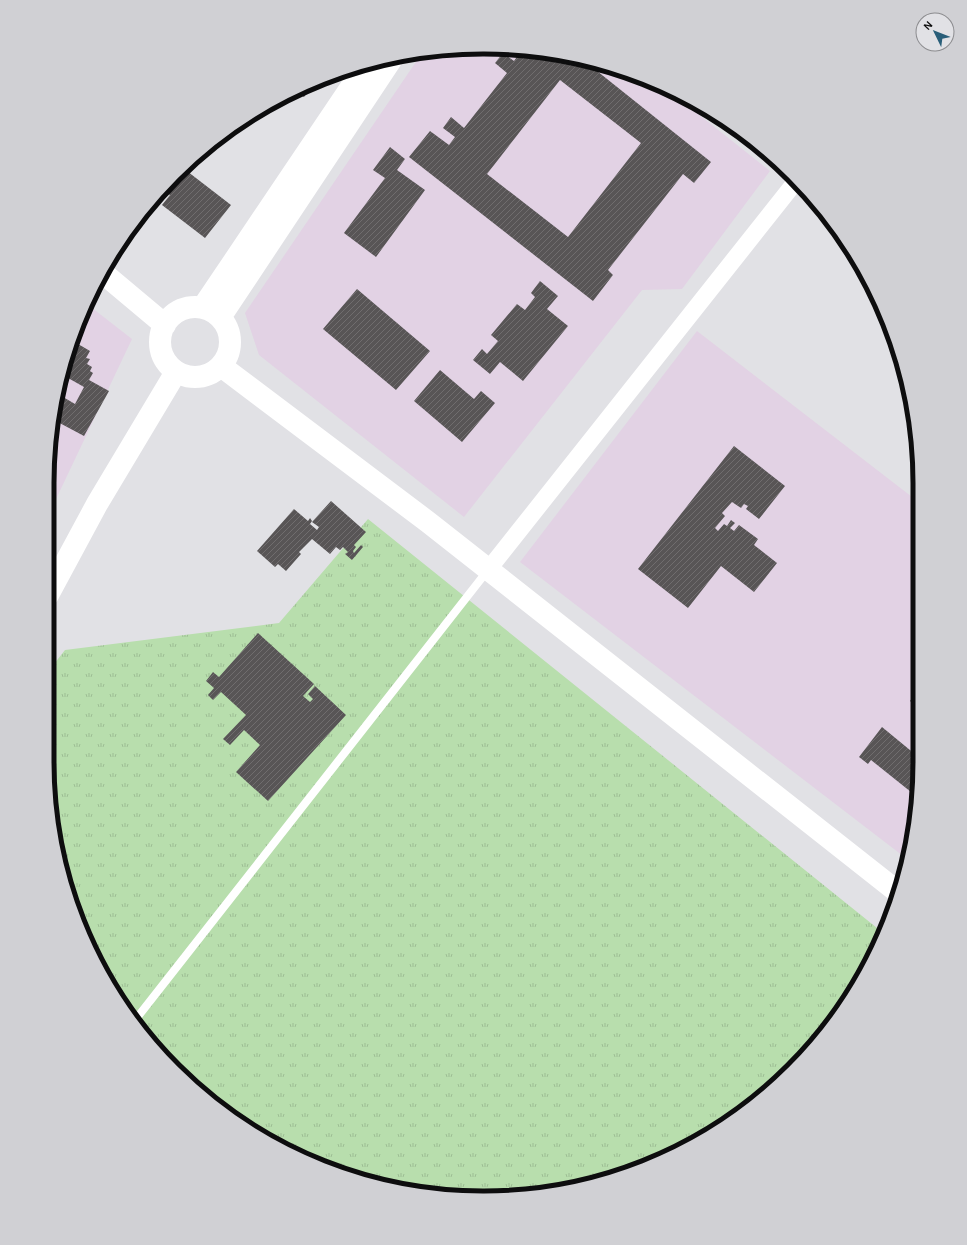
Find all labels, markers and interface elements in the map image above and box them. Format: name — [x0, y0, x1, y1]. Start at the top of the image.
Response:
north arrow — [915, 12, 955, 52]
text: N — [921, 19, 935, 32]

